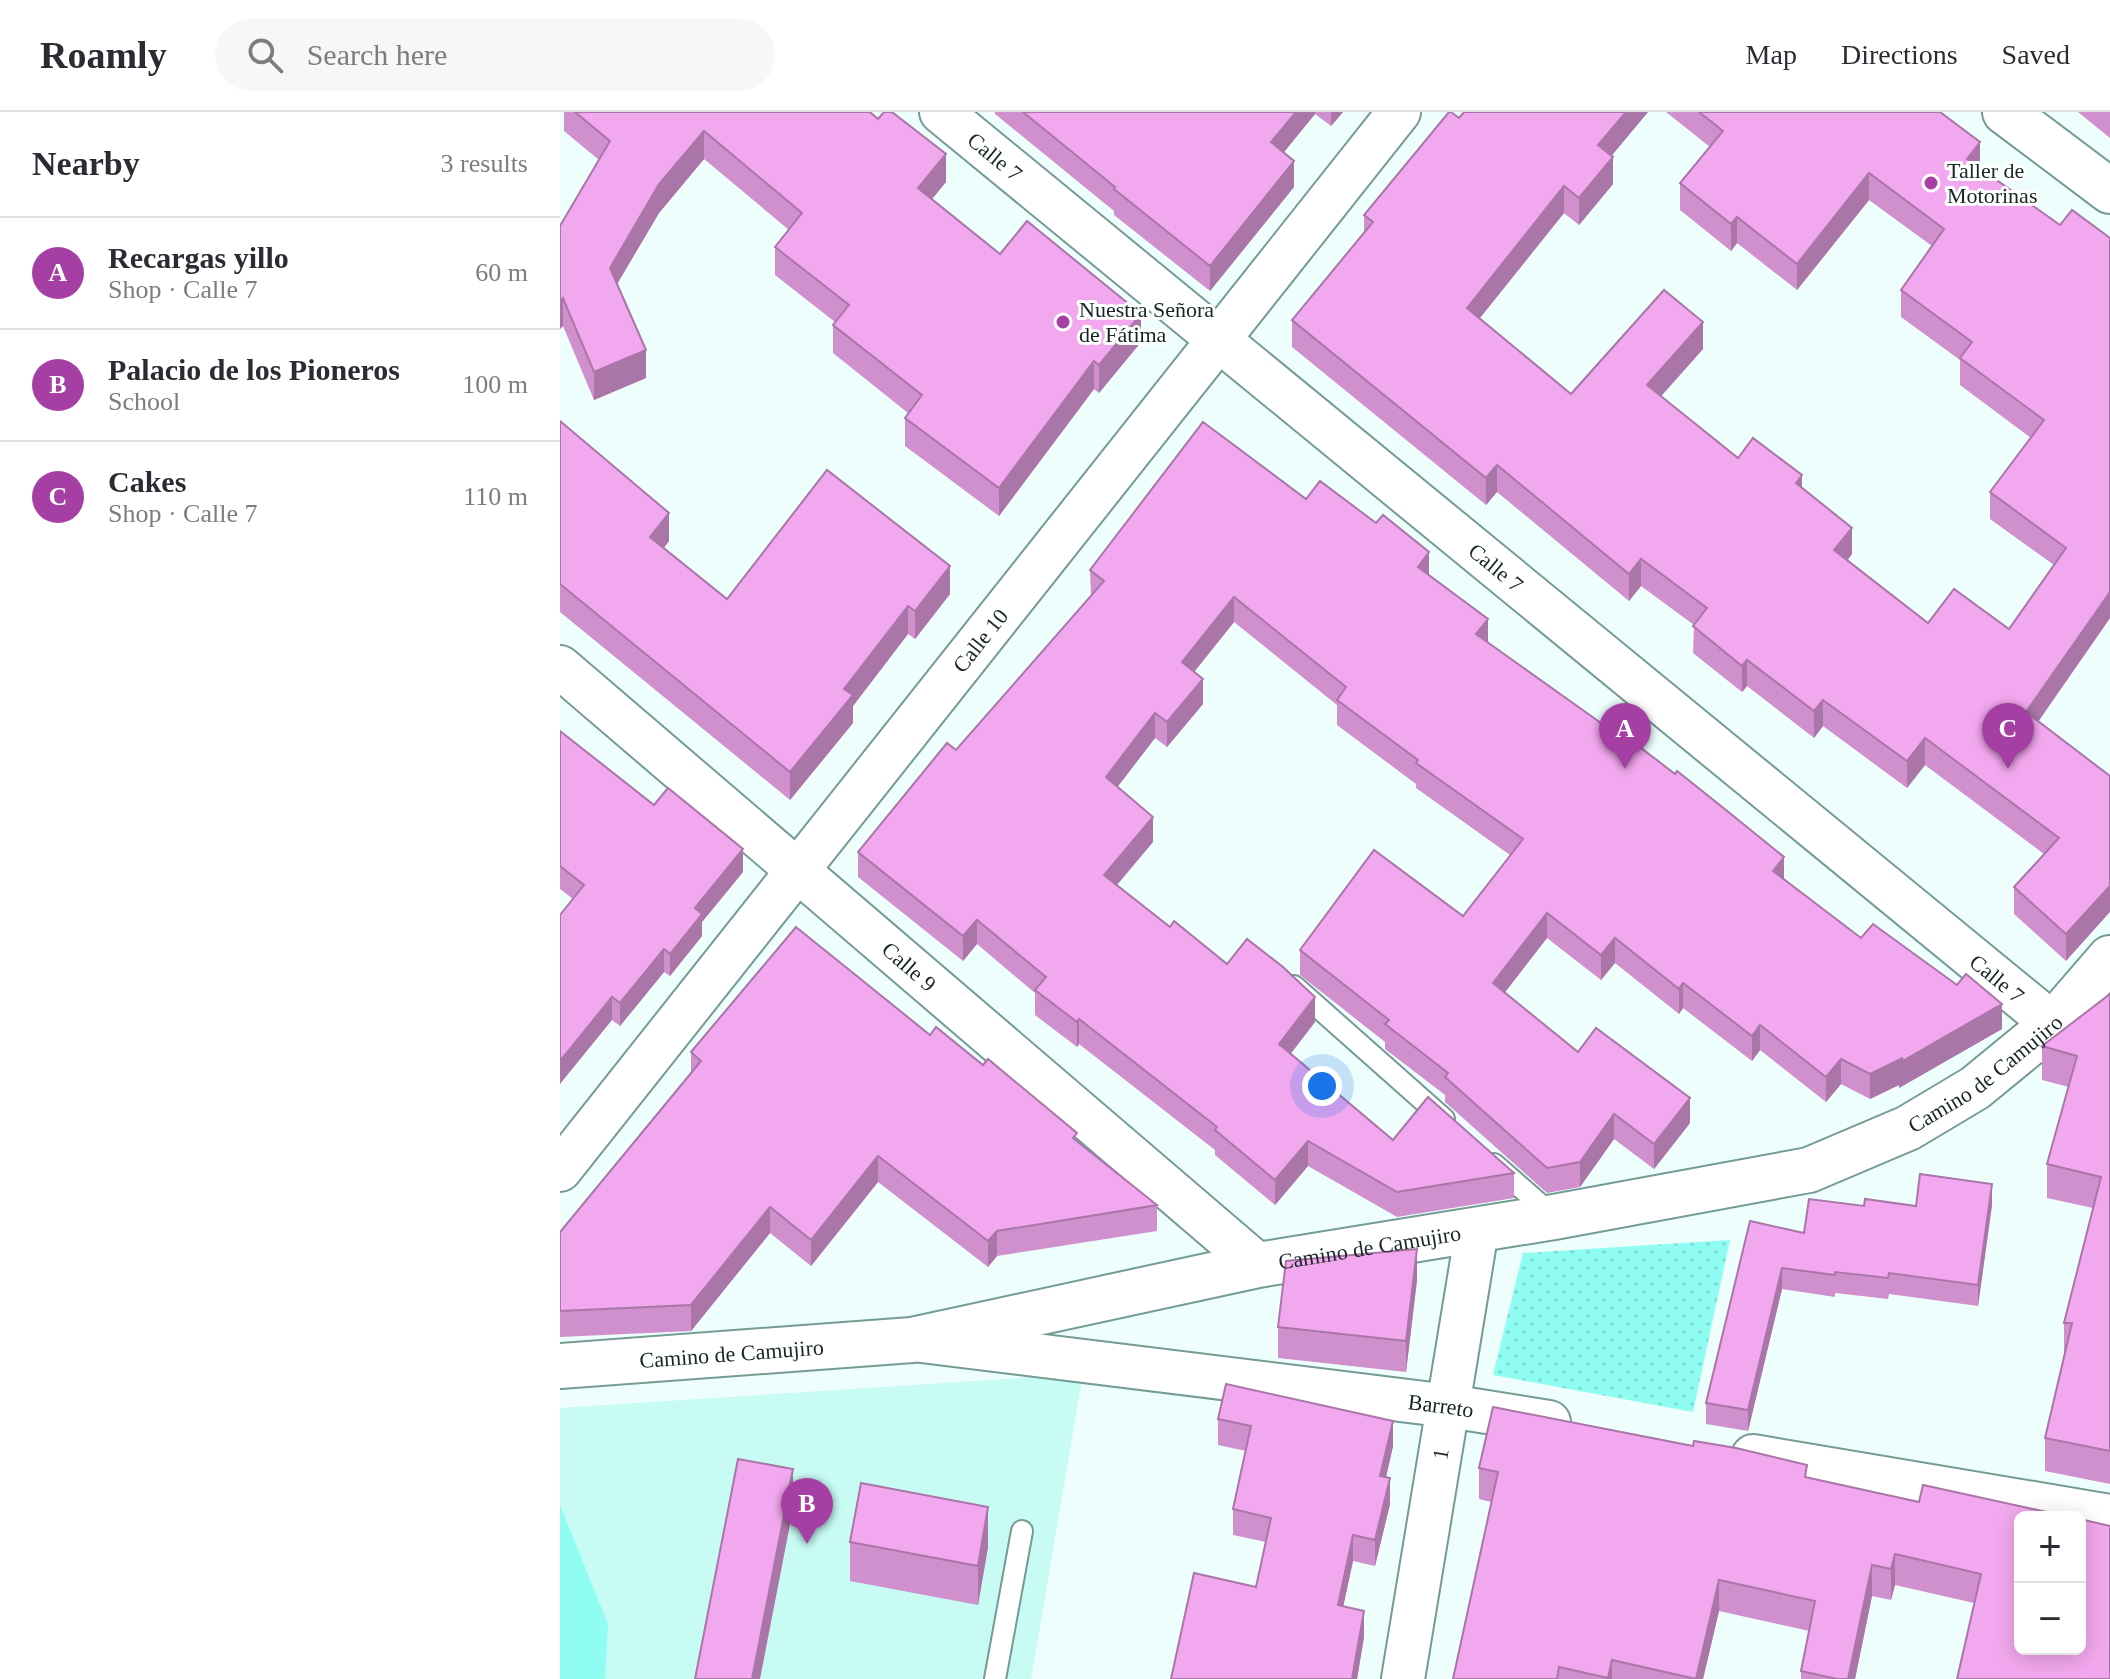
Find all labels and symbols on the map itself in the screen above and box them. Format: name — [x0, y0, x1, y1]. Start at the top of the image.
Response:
street label: Calle 7 — [963, 127, 1027, 186]
place label: Taller de Motorinas — [1947, 158, 2037, 208]
marker: Taller de Motorinas — [1922, 174, 1940, 192]
place label: Nuestra Señora de Fátima — [1079, 297, 1214, 347]
marker: Nuestra Señora de Fátima — [1054, 313, 1072, 331]
street label: Calle 7 — [1464, 538, 1528, 597]
street label: Calle 10 — [947, 604, 1013, 677]
pin: A — [1599, 703, 1651, 769]
pin: C — [1982, 703, 2034, 769]
street label: Calle 9 — [877, 936, 941, 996]
street label: Calle 7 — [1965, 949, 2029, 1008]
street label: Camino de Camujiro — [1903, 1010, 2067, 1138]
your location — [1302, 1066, 1342, 1106]
street label: Camino de Camujiro — [1276, 1220, 1463, 1274]
street label: Camino de Camujiro — [639, 1334, 825, 1373]
street label: Barreto — [1407, 1389, 1476, 1422]
street label: 1 — [1427, 1447, 1453, 1461]
pin: B — [781, 1478, 833, 1544]

